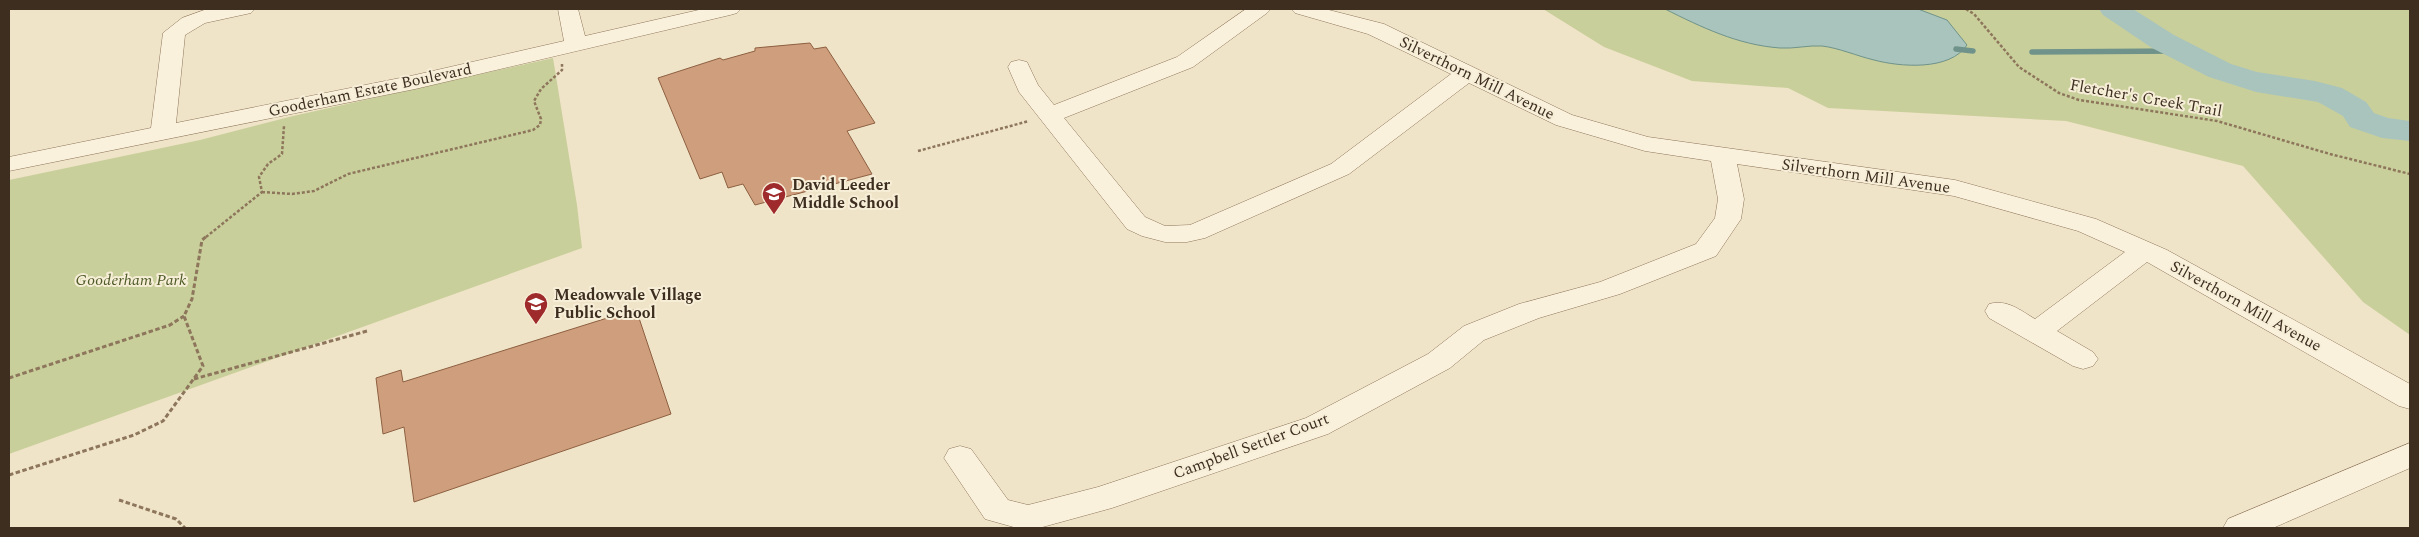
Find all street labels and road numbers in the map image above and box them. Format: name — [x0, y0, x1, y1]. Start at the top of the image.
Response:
street label: Silverthorn Mill Avenue — [1395, 30, 1559, 126]
street label: Gooderham Estate Boulevard — [266, 57, 474, 123]
street label: Fletcher's Creek Trail — [2068, 73, 2224, 123]
street label: Silverthorn Mill Avenue — [1780, 152, 1952, 200]
street label: Silverthorn Mill Avenue — [2166, 254, 2326, 358]
street label: Campbell Settler Court — [1170, 407, 1333, 485]

